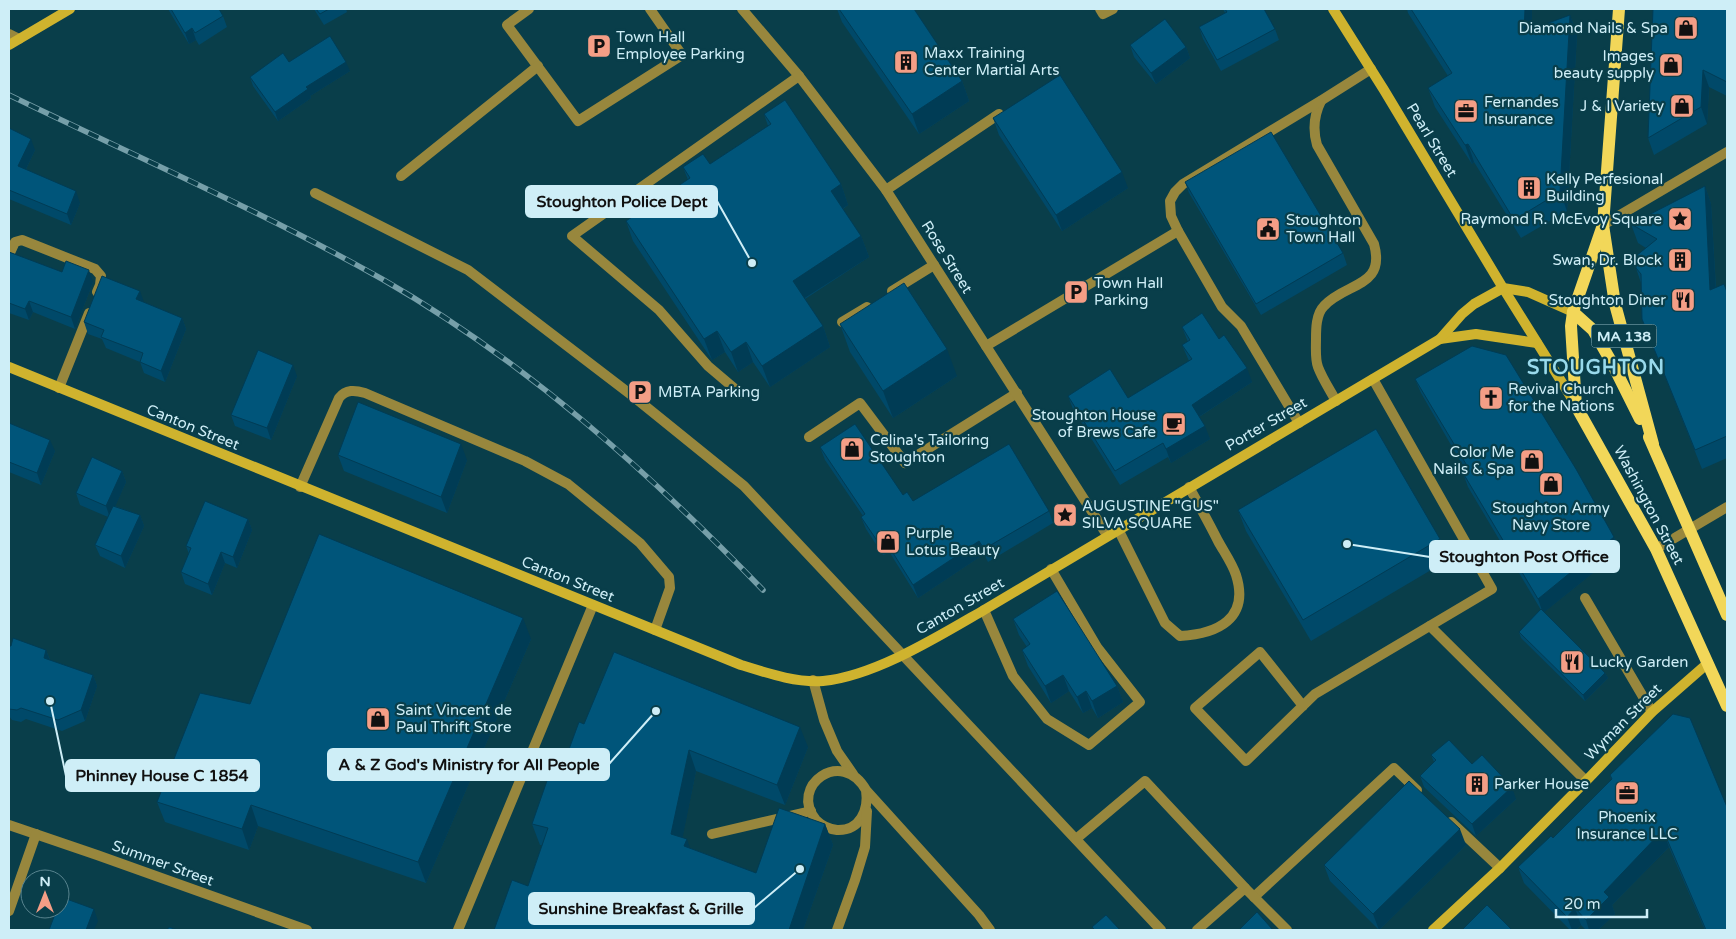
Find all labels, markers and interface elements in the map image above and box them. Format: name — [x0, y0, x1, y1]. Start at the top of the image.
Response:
shop icon: Diamond Nails & Spa — [1673, 15, 1699, 41]
place label: Diamond Nails & Spa — [1518, 19, 1668, 37]
place label: Town Hall Employee Parking — [616, 28, 745, 63]
parking icon: Town Hall Employee Parking — [586, 33, 612, 59]
place label: Maxx Training Center Martial Arts — [924, 44, 1059, 79]
place label: Images beauty supply — [1554, 47, 1654, 82]
building icon: Maxx Training Center Martial Arts — [893, 49, 919, 75]
shop icon: Images beauty supply — [1658, 52, 1684, 78]
place label: Fernandes Insurance — [1484, 93, 1559, 128]
shop icon: J & I Variety — [1669, 93, 1695, 119]
place label: J & I Variety — [1580, 97, 1664, 115]
office icon: Fernandes Insurance — [1453, 98, 1479, 124]
street label: Pearl Street — [1403, 100, 1461, 180]
place label: Kelly Perfesional Building — [1546, 170, 1663, 205]
building icon: Kelly Perfesional Building — [1516, 175, 1542, 201]
callout: Stoughton Police Dept — [526, 186, 717, 217]
text: Stoughton Police Dept — [536, 192, 708, 212]
place icon: Raymond R. McEvoy Square — [1667, 206, 1693, 232]
place label: Raymond R. McEvoy Square — [1460, 210, 1662, 228]
place label: Stoughton Town Hall — [1286, 211, 1361, 246]
public building icon: Stoughton Town Hall — [1255, 216, 1281, 242]
street label: Rose Street — [918, 217, 977, 297]
building icon: Swan, Dr. Block — [1667, 247, 1693, 273]
place label: Swan, Dr. Block — [1553, 251, 1662, 269]
place label: Town Hall Parking — [1094, 274, 1163, 309]
parking icon: Town Hall Parking — [1063, 279, 1089, 305]
restaurant icon: Stoughton Diner — [1670, 287, 1696, 313]
place label: Stoughton Diner — [1549, 291, 1666, 309]
road number: MA 138 — [1592, 324, 1656, 348]
district label: STOUGHTON — [1527, 356, 1665, 380]
parking icon: MBTA Parking — [627, 379, 653, 405]
place label: Revival Church for the Nations — [1508, 380, 1615, 415]
place label: MBTA Parking — [658, 383, 760, 401]
church icon: Revival Church for the Nations — [1478, 385, 1504, 411]
street label: Porter Street — [1222, 393, 1310, 455]
street label: Canton Street — [144, 400, 242, 454]
place label: Stoughton House of Brews Cafe — [1032, 406, 1156, 441]
cafe icon: Stoughton House of Brews Cafe — [1161, 411, 1187, 437]
place label: Celina's Tailoring Stoughton — [870, 431, 989, 466]
shop icon: Celina's Tailoring Stoughton — [839, 436, 865, 462]
street label: Washington Street — [1610, 442, 1688, 568]
place label: Color Me Nails & Spa — [1433, 443, 1514, 478]
shop icon: Color Me Nails & Spa — [1519, 448, 1545, 474]
shop icon: Stoughton Army Navy Store — [1538, 471, 1564, 497]
place label: AUGUSTINE "GUS" SILVA SQUARE — [1082, 497, 1219, 532]
place label: Stoughton Army Navy Store — [1492, 499, 1610, 534]
place icon: AUGUSTINE "GUS" SILVA SQUARE — [1052, 502, 1078, 528]
place label: Purple Lotus Beauty — [906, 524, 1000, 559]
shop icon: Purple Lotus Beauty — [875, 529, 901, 555]
callout: Stoughton Post Office — [1430, 541, 1619, 572]
text: Stoughton Post Office — [1439, 547, 1609, 567]
street label: Canton Street — [519, 552, 617, 606]
street label: Canton Street — [913, 573, 1007, 638]
restaurant icon: Lucky Garden — [1559, 649, 1585, 675]
place label: Lucky Garden — [1590, 653, 1688, 671]
street label: Wyman Street — [1581, 680, 1665, 764]
place label: Saint Vincent de Paul Thrift Store — [396, 701, 512, 736]
shop icon: Saint Vincent de Paul Thrift Store — [365, 706, 391, 732]
callout: A & Z God's Ministry for All People — [328, 749, 609, 780]
text: A & Z God's Ministry for All People — [338, 755, 600, 775]
callout: Phinney House C 1854 — [66, 760, 259, 791]
text: Phinney House C 1854 — [75, 766, 249, 786]
building icon: Parker House — [1464, 771, 1490, 797]
place label: Parker House — [1494, 775, 1589, 793]
office icon: Phoenix Insurance LLC — [1614, 780, 1640, 806]
place label: Phoenix Insurance LLC — [1577, 808, 1677, 843]
street label: Summer Street — [110, 836, 216, 890]
north arrow — [20, 869, 70, 919]
text: N — [39, 873, 51, 890]
scale bar — [1556, 886, 1647, 918]
callout: Sunshine Breakfast & Grille — [529, 893, 754, 924]
text: 20 m — [1564, 895, 1601, 913]
text: Sunshine Breakfast & Grille — [538, 899, 744, 919]

